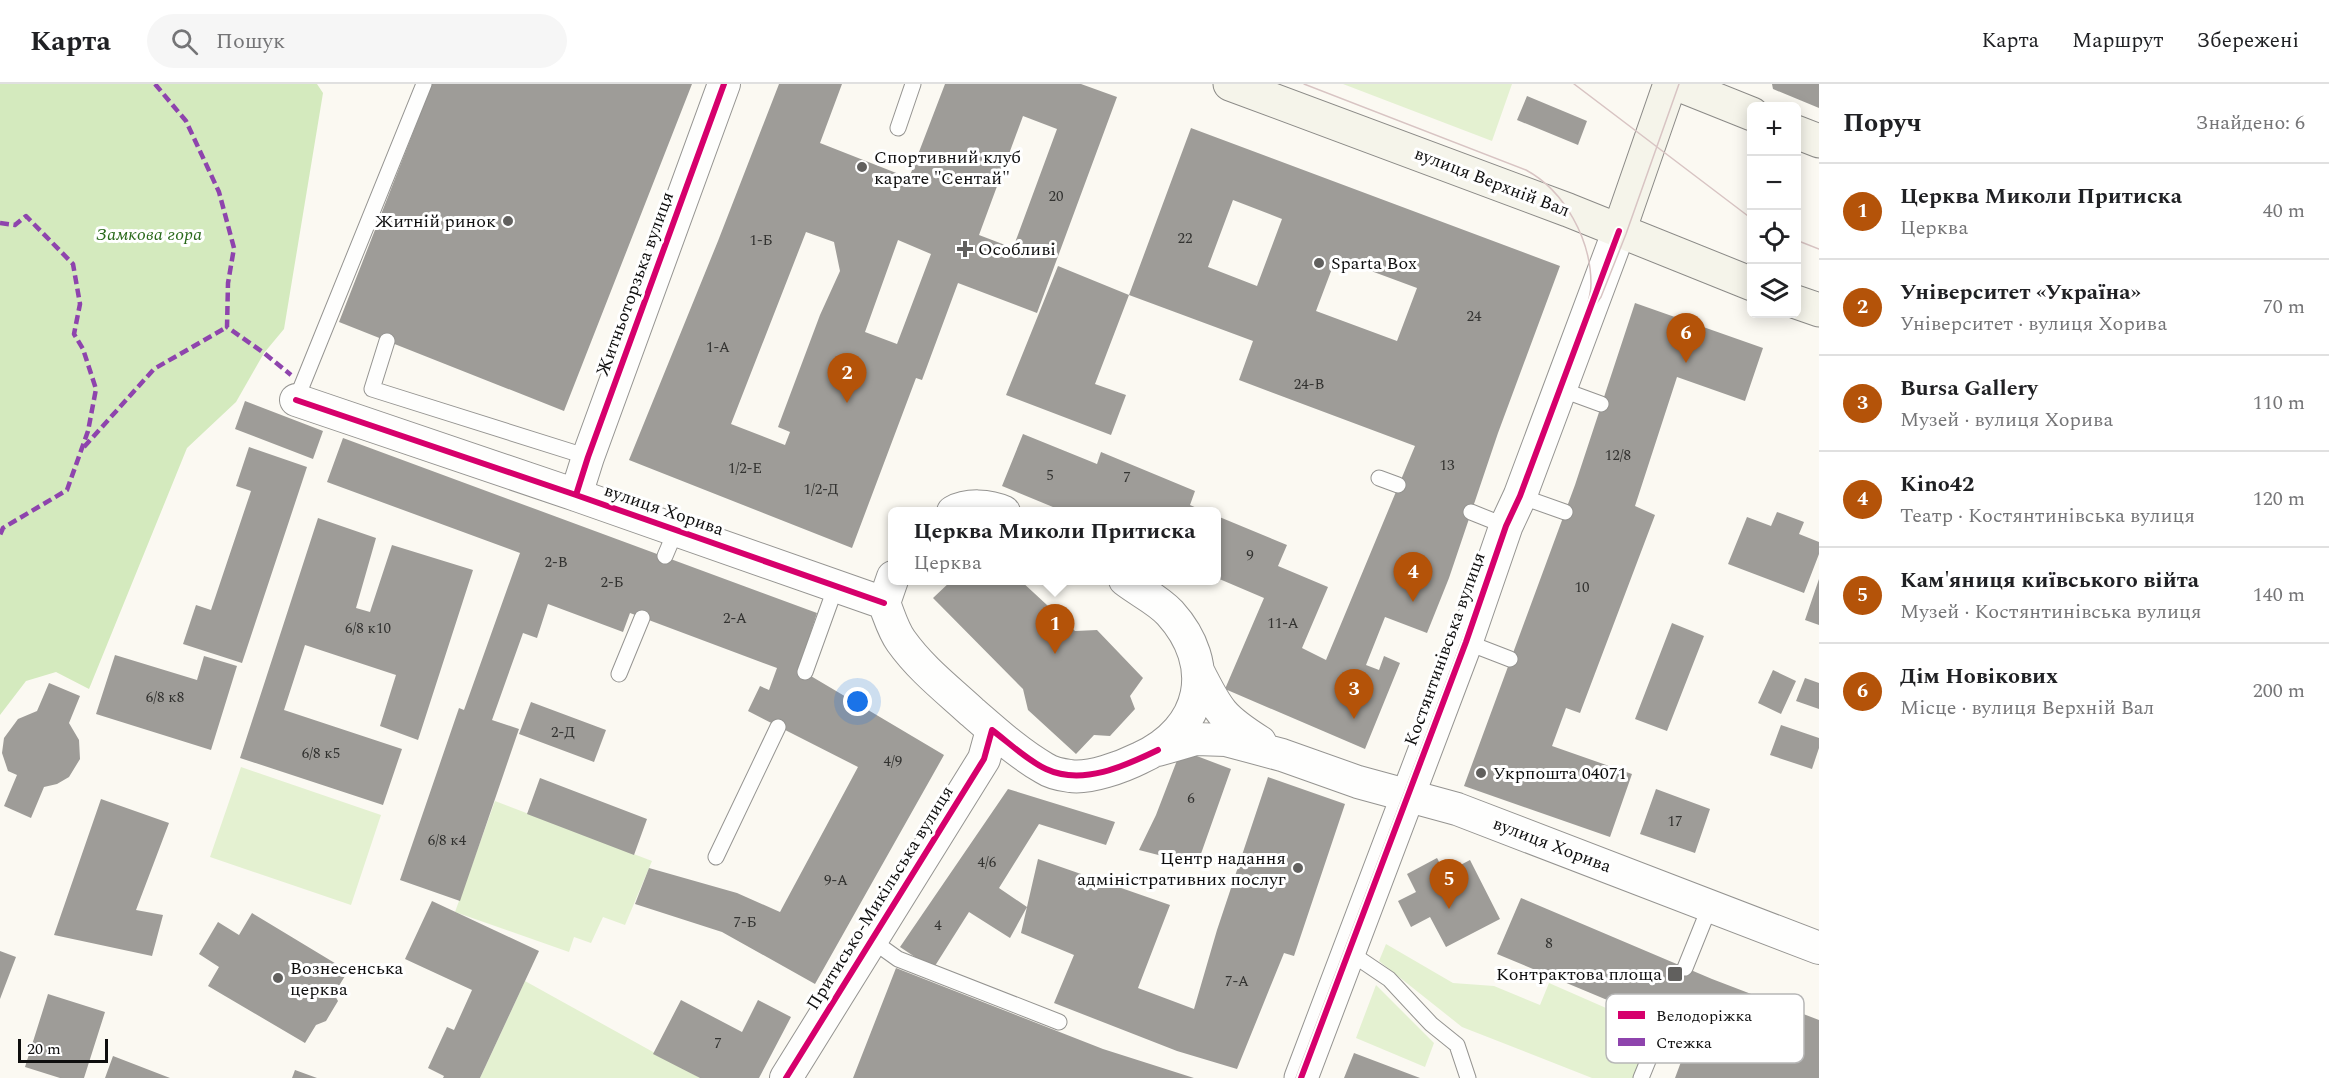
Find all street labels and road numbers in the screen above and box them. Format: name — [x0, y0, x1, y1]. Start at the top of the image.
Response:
street label: вулиця Верхній Вал — [1410, 140, 1574, 224]
street label: Житньоторзька вулиця — [589, 188, 681, 380]
street label: вулиця Хорива — [600, 477, 728, 543]
street label: Костянтинівська вулиця — [1397, 548, 1493, 750]
street label: Притисько-Микільська вулиця — [800, 781, 960, 1015]
street label: вулиця Хорива — [1489, 810, 1615, 880]

